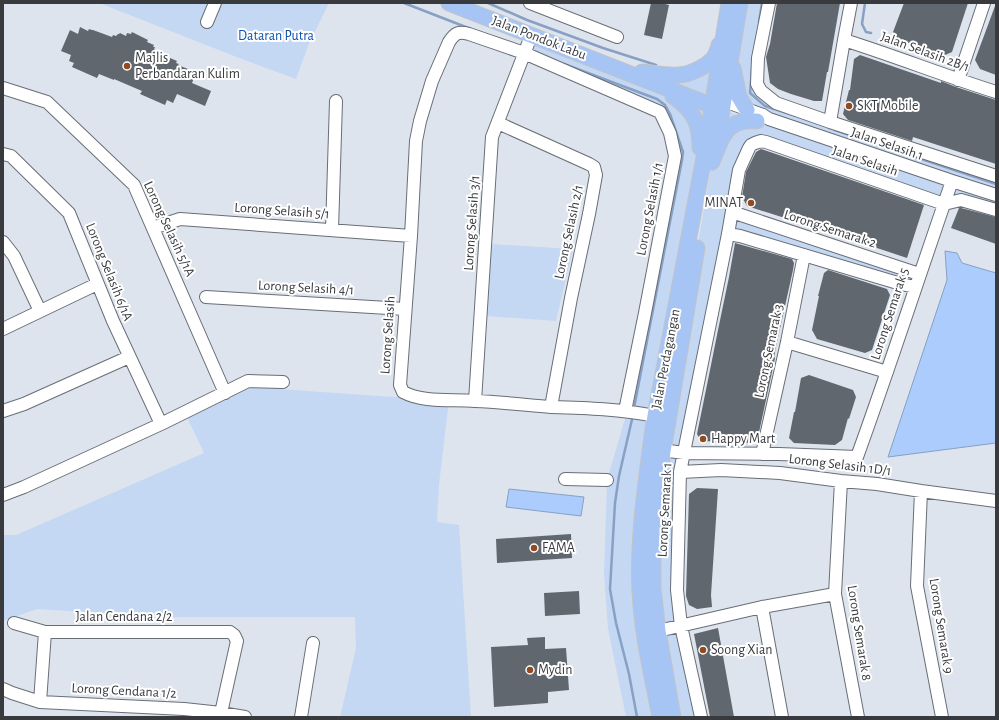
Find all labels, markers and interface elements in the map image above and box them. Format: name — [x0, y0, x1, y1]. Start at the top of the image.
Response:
street label: Jalan Pondok Labu — [490, 14, 588, 62]
park label: Dataran Putra — [238, 29, 315, 43]
street label: Jalan Selasih 2B/1 — [879, 29, 971, 75]
place label: Majlis Perbandaran Kulim — [135, 51, 240, 81]
marker: Majlis Perbandaran Kulim — [122, 61, 132, 71]
place label: SKT Mobile — [857, 99, 918, 113]
marker: SKT Mobile — [844, 101, 854, 111]
street label: Jalan Selasih 1 — [849, 124, 925, 164]
street label: Jalan Selasih — [830, 142, 900, 180]
street label: Lorong Selasih 1/1 — [634, 161, 666, 257]
street label: Lorong Selasih 3/1 — [462, 175, 482, 271]
street label: Lorong Selasih 5/1A — [141, 179, 197, 279]
street label: Lorong Selasih 2/1 — [552, 184, 586, 280]
place label: MINAT — [704, 196, 743, 210]
marker: MINAT — [746, 198, 756, 208]
street label: Lorong Selasih 5/1 — [234, 201, 330, 221]
street label: Lorong Semarak 2 — [782, 207, 878, 251]
street label: Lorong Selasih 6/1A — [83, 221, 135, 323]
street label: Lorong Semarak 5 — [869, 266, 911, 362]
street label: Lorong Selasih 4/1 — [258, 278, 354, 298]
street label: Lorong Selasih — [378, 295, 398, 375]
street label: Lorong Semarak 3 — [752, 303, 786, 399]
street label: Jalan Perdagangan — [649, 308, 683, 410]
place label: Happy Mart — [711, 432, 776, 446]
marker: Happy Mart — [698, 434, 708, 444]
street label: Lorong Selasih 1D/1 — [788, 452, 892, 478]
street label: Lorong Semarak 1 — [656, 462, 674, 558]
place label: FAMA — [542, 541, 575, 555]
marker: FAMA — [529, 543, 539, 553]
street label: Lorong Semarak 9 — [927, 577, 955, 675]
street label: Lorong Semarak 8 — [845, 584, 873, 682]
street label: Jalan Cendana 2/2 — [76, 610, 172, 624]
place label: Soong Xian — [711, 643, 773, 657]
marker: Soong Xian — [698, 645, 708, 655]
place label: Mydin — [538, 663, 572, 677]
marker: Mydin — [525, 665, 535, 675]
street label: Lorong Cendana 1/2 — [71, 681, 177, 701]

